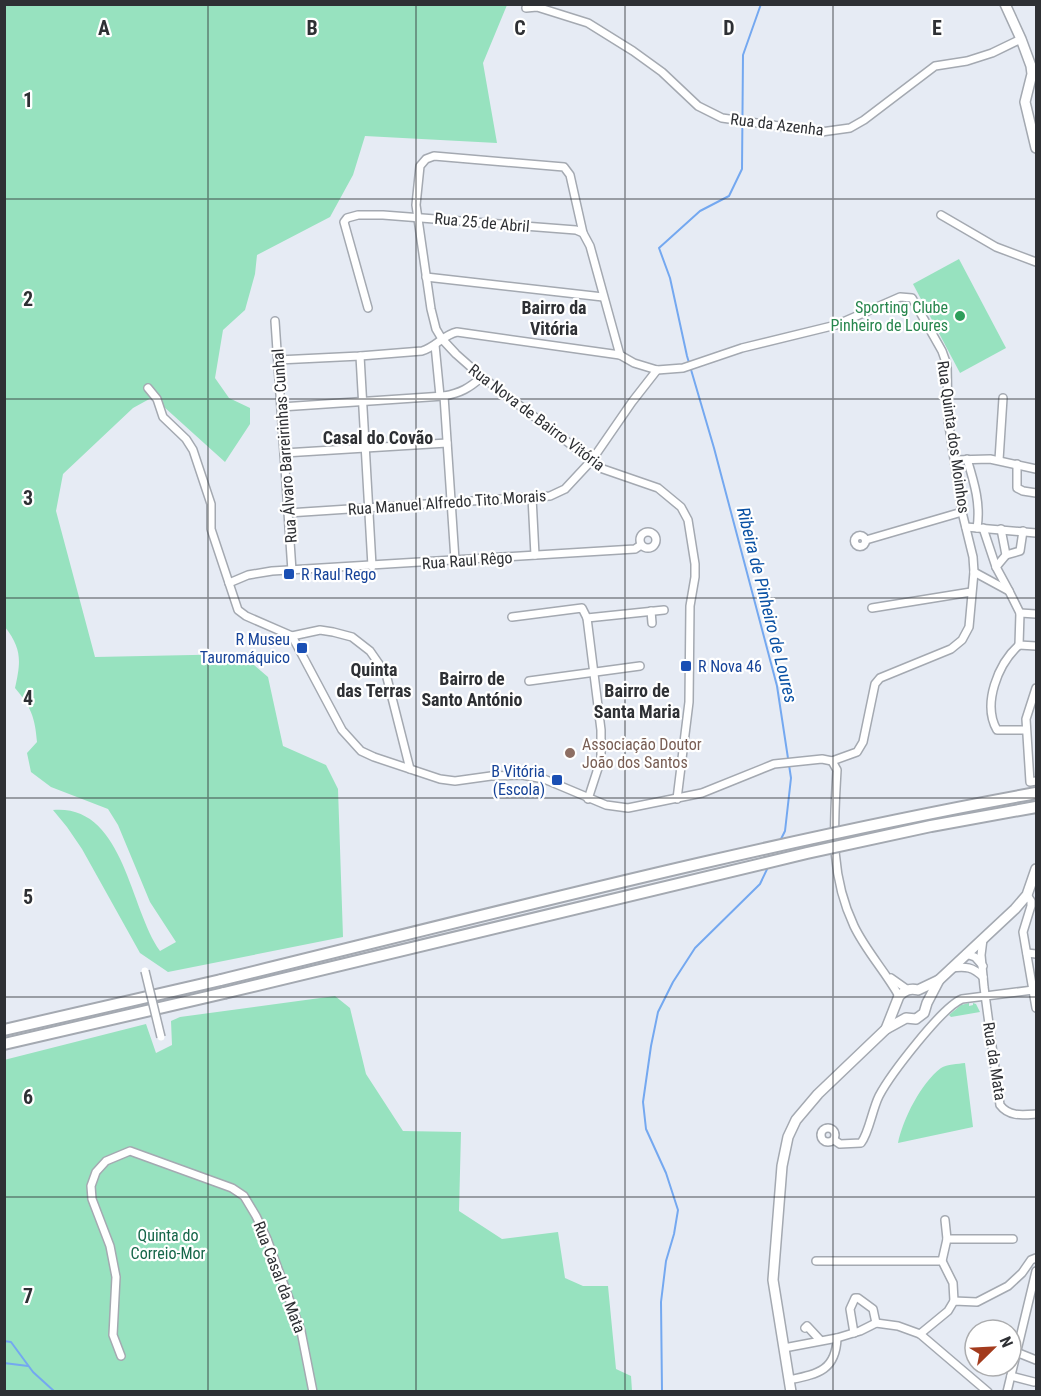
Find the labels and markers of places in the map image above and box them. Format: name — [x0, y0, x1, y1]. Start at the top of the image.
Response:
place label: Sporting Clube Pinheiro de Loures — [830, 298, 948, 335]
marker: Sporting Clube Pinheiro de Loures — [953, 309, 967, 323]
place label: R Raul Rego — [301, 565, 376, 584]
marker: R Raul Rego — [282, 567, 296, 581]
place label: R Museu Tauromáquico — [200, 630, 290, 667]
marker: R Museu Tauromáquico — [295, 641, 309, 655]
place label: R Nova 46 — [698, 657, 762, 676]
marker: R Nova 46 — [679, 659, 693, 673]
place label: Associação Doutor João dos Santos — [582, 735, 702, 772]
marker: Associação Doutor João dos Santos — [563, 746, 577, 760]
place label: B Vitória (Escola) — [491, 762, 545, 799]
marker: B Vitória (Escola) — [550, 773, 564, 787]

